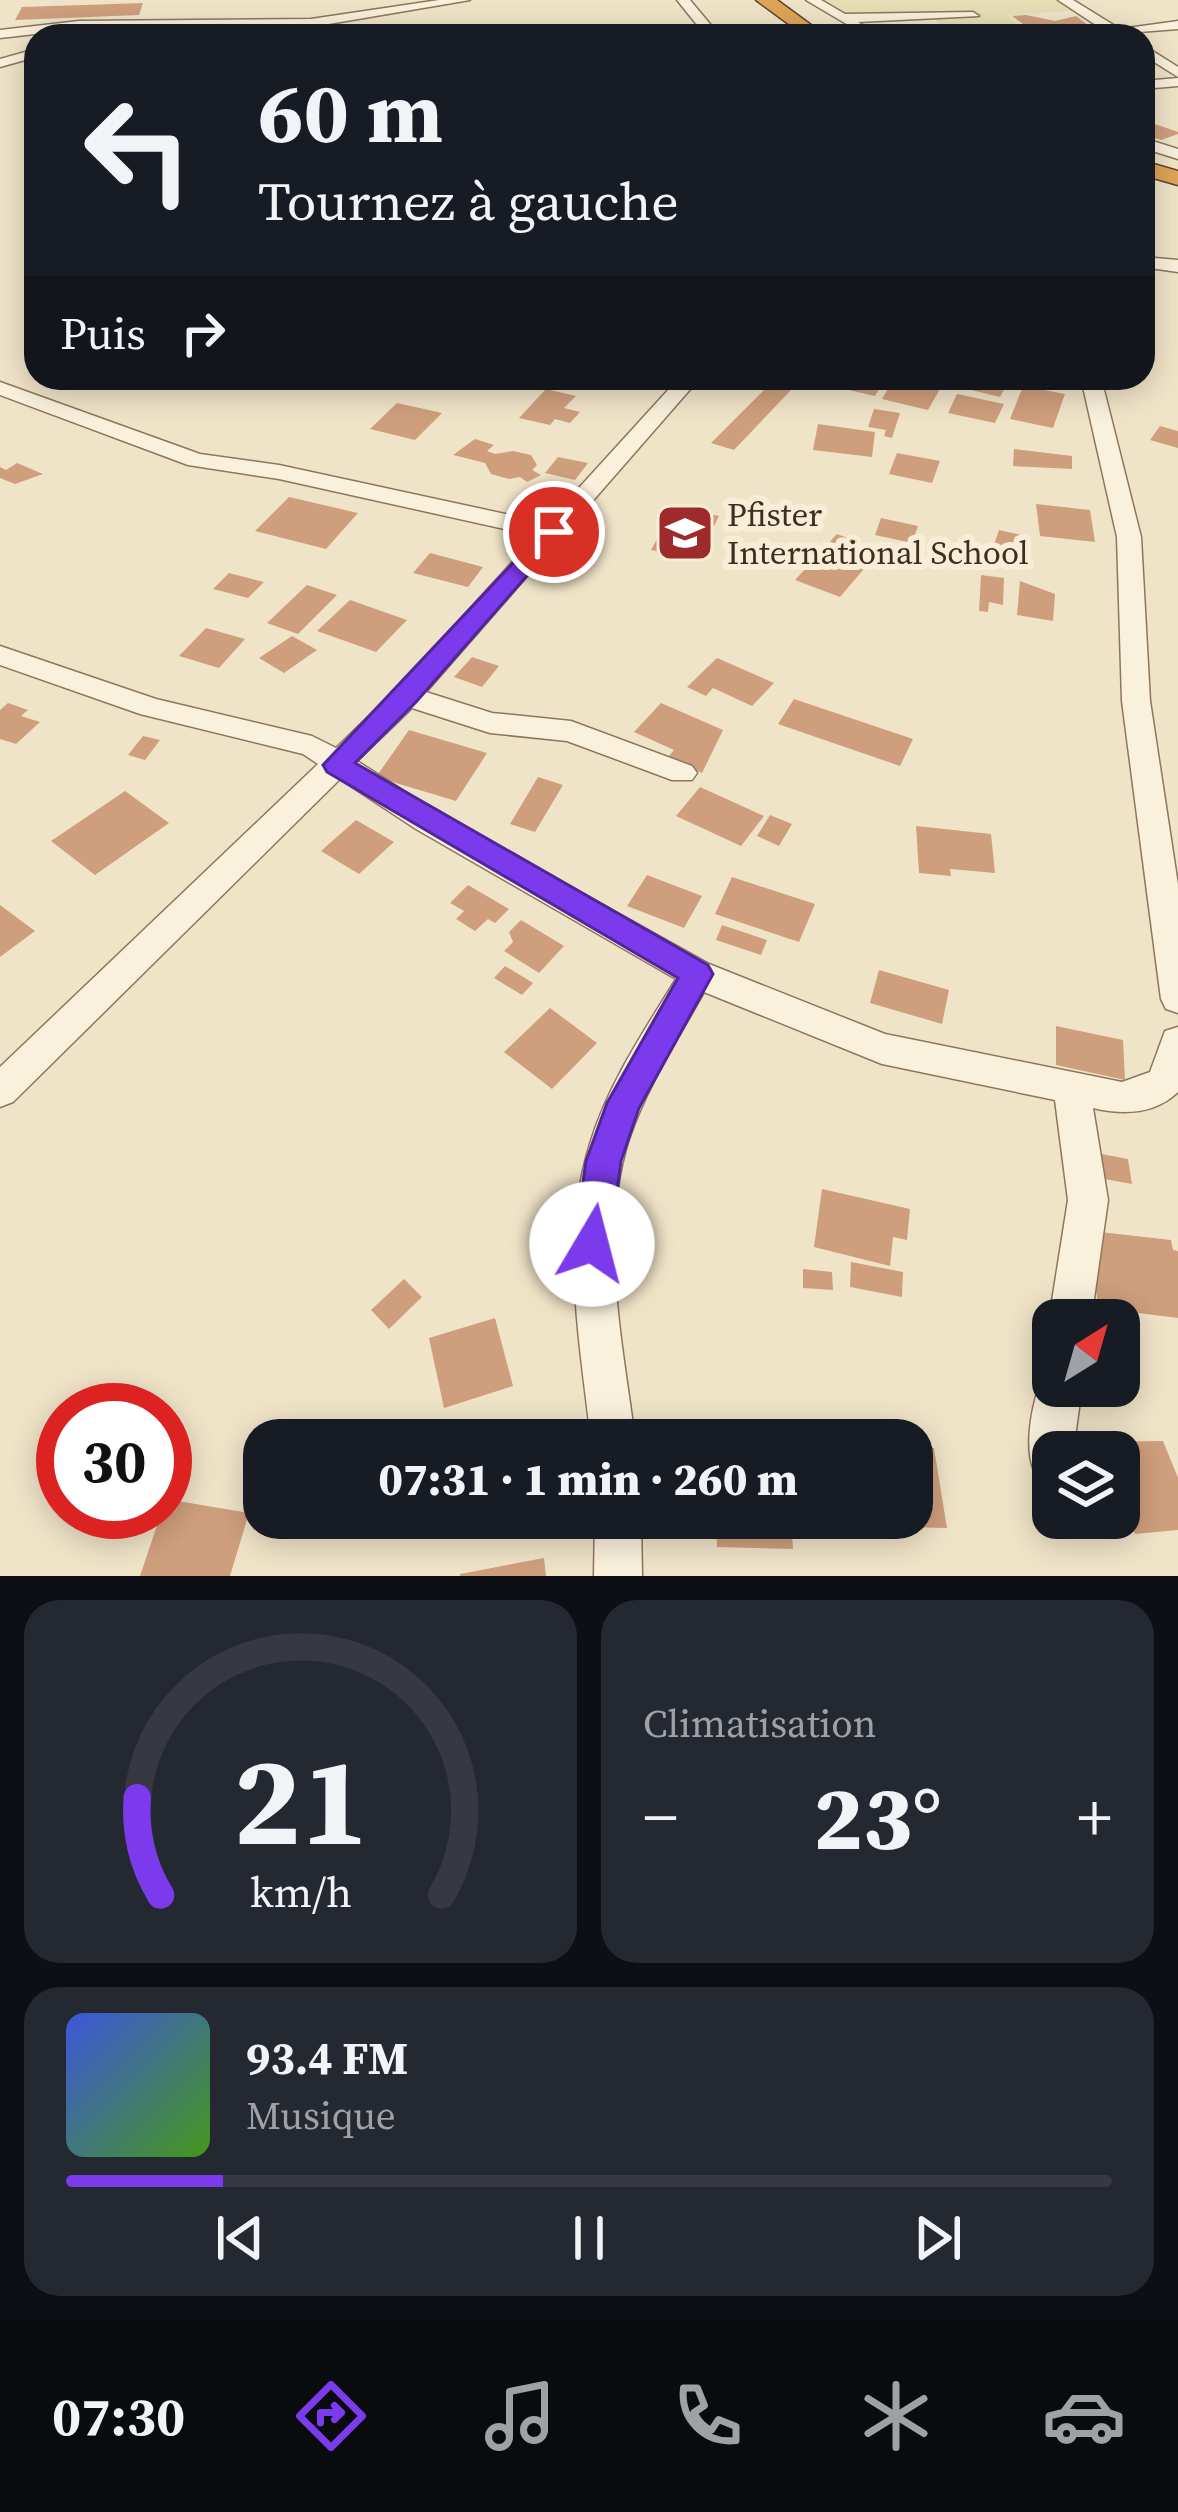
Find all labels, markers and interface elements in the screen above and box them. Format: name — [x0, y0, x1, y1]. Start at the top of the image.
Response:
text: 60 m — [258, 55, 443, 170]
icon: left — [60, 72, 216, 228]
text: Tournez à gauche — [258, 164, 679, 238]
icon: right — [170, 300, 236, 366]
text: Puis — [60, 302, 146, 364]
pin — [503, 481, 605, 583]
place label: Pfister International School — [727, 492, 1029, 575]
icon: arrive — [521, 499, 587, 565]
school or university icon: Pfister International School — [654, 502, 716, 564]
position arrow — [529, 1181, 655, 1307]
north arrow — [1032, 1299, 1140, 1407]
map controls — [1032, 1299, 1140, 1539]
speed limit sign: 30 — [36, 1383, 192, 1539]
button: layers — [1032, 1431, 1140, 1539]
text: 07:31 · 1 min · 260 m — [378, 1448, 798, 1510]
text: Climatisation — [643, 1697, 876, 1750]
text: 21 — [233, 1715, 368, 1886]
text: 23° — [813, 1756, 942, 1879]
text: − — [643, 1772, 678, 1862]
text: + — [1077, 1772, 1112, 1862]
text: km/h — [249, 1862, 352, 1920]
text: 93.4 FM — [246, 2027, 408, 2089]
text: Musique — [246, 2089, 396, 2142]
icon: previous — [207, 2205, 273, 2271]
icon: pause — [556, 2205, 622, 2271]
icon: next — [905, 2205, 971, 2271]
icon: directions — [289, 2374, 373, 2458]
icon: music — [478, 2374, 562, 2458]
icon: phone — [666, 2374, 750, 2458]
icon: climate — [854, 2374, 938, 2458]
icon: car — [1042, 2374, 1126, 2458]
text: 07:30 — [52, 2379, 185, 2453]

